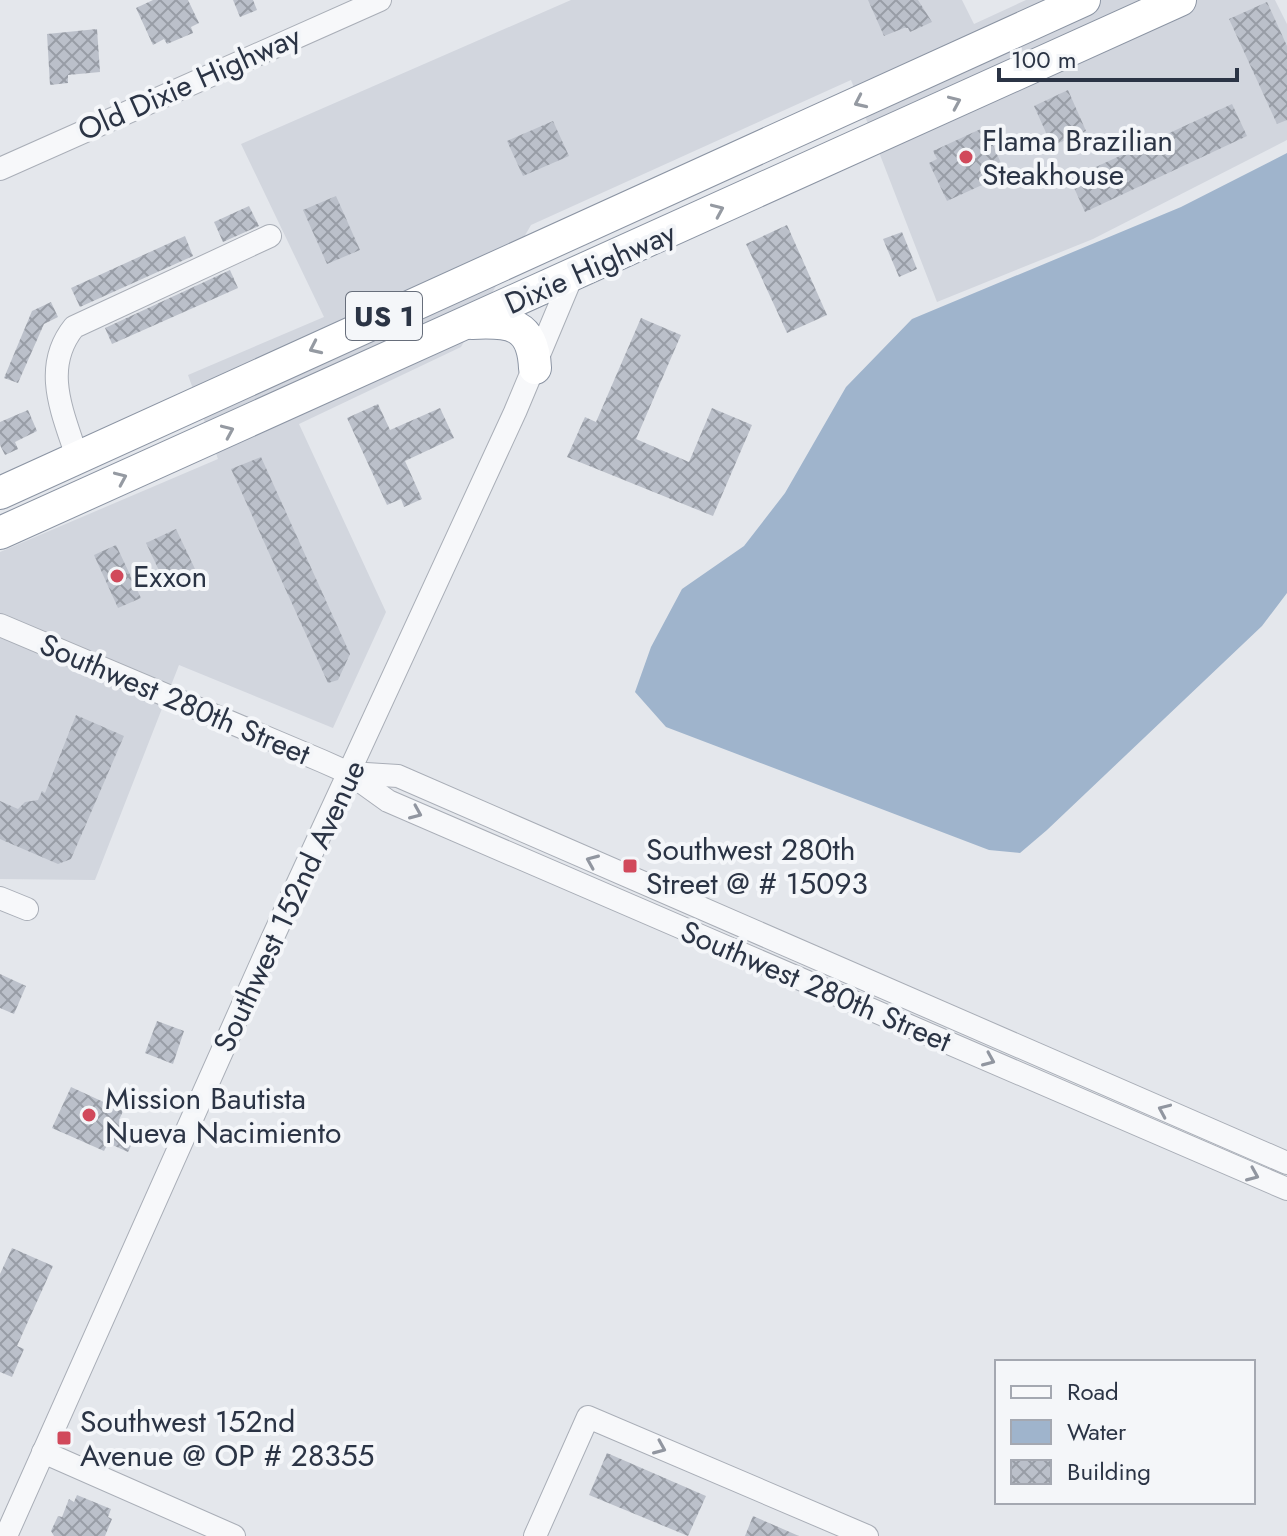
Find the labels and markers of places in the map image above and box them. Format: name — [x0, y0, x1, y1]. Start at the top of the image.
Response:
place label: Flama Brazilian Steakhouse — [982, 119, 1173, 196]
marker: Flama Brazilian Steakhouse — [957, 148, 975, 166]
place label: Exxon — [133, 555, 207, 598]
marker: Exxon — [108, 567, 126, 585]
place label: Southwest 280th Street @ # 15093 — [646, 828, 868, 905]
marker: Southwest 280th Street @ # 15093 — [621, 857, 639, 875]
place label: Mission Bautista Nueva Nacimiento — [105, 1077, 341, 1154]
marker: Mission Bautista Nueva Nacimiento — [80, 1106, 98, 1124]
place label: Southwest 152nd Avenue @ OP # 28355 — [80, 1400, 375, 1477]
marker: Southwest 152nd Avenue @ OP # 28355 — [55, 1429, 73, 1447]

